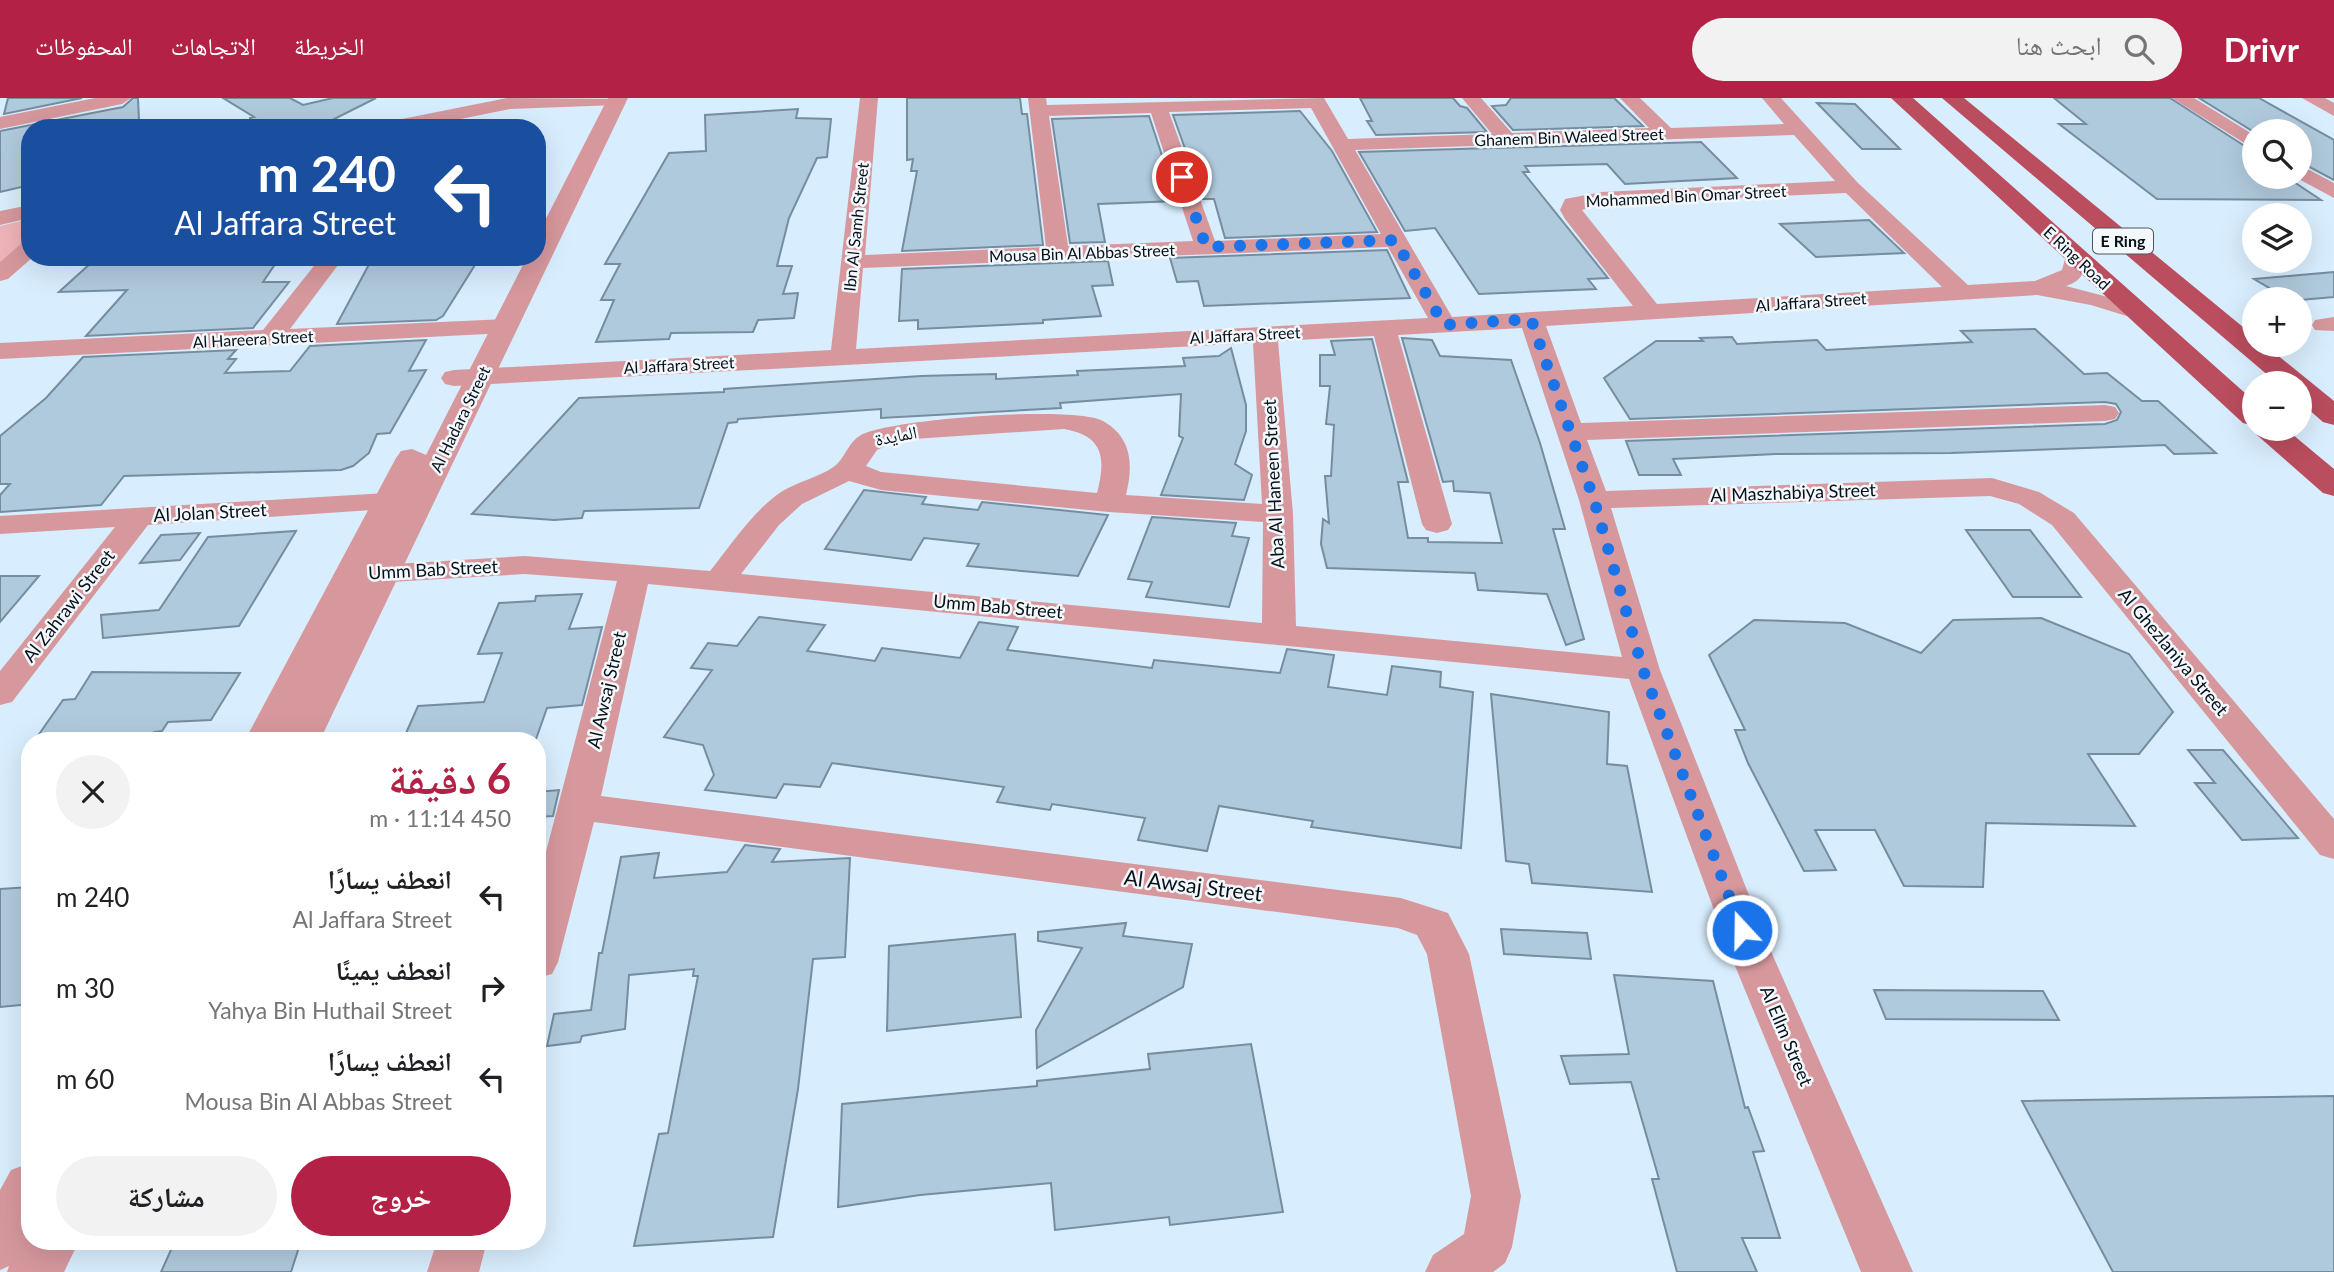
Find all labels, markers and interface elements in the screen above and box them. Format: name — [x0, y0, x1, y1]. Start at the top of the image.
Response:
search box — [1692, 18, 2182, 81]
text: ابحث هنا — [2016, 29, 2102, 61]
text: Drivr — [2224, 29, 2299, 69]
icon: search — [2120, 30, 2158, 68]
text: المحفوظات — [35, 31, 133, 60]
text: الاتجاهات — [171, 31, 256, 60]
text: الخريطة — [294, 31, 365, 60]
map controls — [2242, 119, 2312, 441]
button: search — [2242, 119, 2312, 189]
street label: Ghanem Bin Waleed Street — [1474, 124, 1664, 149]
text: 240 m — [258, 144, 396, 202]
icon: left — [420, 147, 511, 238]
pin — [1152, 147, 1212, 207]
icon: arrive — [1163, 158, 1201, 196]
street label: Ibn Al Samh Street — [839, 161, 872, 292]
street label: Mohammed Bin Omar Street — [1585, 181, 1787, 210]
text: Al Jaffara Street — [174, 203, 396, 242]
button: layers — [2242, 203, 2312, 273]
street label: E Ring Road — [2040, 222, 2115, 293]
road number: E Ring — [2093, 228, 2153, 253]
street label: Mousa Bin Al Abbas Street — [989, 240, 1176, 265]
button: + — [2242, 287, 2312, 357]
street label: Al Jaffara Street — [1755, 288, 1867, 315]
street label: Al Jaffara Street — [1189, 322, 1301, 347]
street label: Al Hareera Street — [192, 326, 314, 351]
street label: Al Jaffara Street — [623, 352, 735, 377]
street label: Al Hadara Street — [426, 363, 493, 475]
button: − — [2242, 371, 2312, 441]
street label: Aba Al Haneen Street — [1258, 398, 1288, 569]
street label: المايدة — [873, 420, 919, 450]
street label: Al Maszhabiya Street — [1710, 478, 1877, 506]
street label: Al Jolan Street — [153, 498, 268, 526]
street label: Al Zahrawi Street — [18, 544, 119, 666]
street label: Umm Bab Street — [368, 555, 499, 583]
street label: Al Ghezlaniya Street — [2114, 583, 2234, 720]
street label: Umm Bab Street — [933, 589, 1064, 623]
street label: Al Awsaj Street — [582, 629, 630, 750]
text: 6 دقيقة — [388, 753, 511, 803]
button: close — [56, 755, 130, 829]
text: 450 m · 11:14 — [369, 804, 511, 832]
text: انعطف يسارًا — [328, 863, 452, 895]
street label: Al Awsaj Street — [1123, 864, 1264, 905]
icon: left — [473, 878, 511, 916]
text: 240 m — [56, 881, 129, 913]
position arrow — [1705, 893, 1779, 967]
text: Al Jaffara Street — [293, 905, 452, 933]
text: انعطف يمينًا — [335, 954, 452, 986]
icon: right — [473, 969, 511, 1007]
text: 30 m — [56, 972, 114, 1004]
street label: Al Ellm Street — [1756, 982, 1818, 1089]
text: Yahya Bin Huthail Street — [208, 996, 452, 1024]
text: انعطف يسارًا — [328, 1045, 452, 1077]
icon: left — [473, 1060, 511, 1098]
text: 60 m — [56, 1063, 114, 1095]
text: Mousa Bin Al Abbas Street — [185, 1087, 452, 1115]
button: مشاركة — [56, 1156, 277, 1236]
button: خروج — [291, 1156, 511, 1236]

